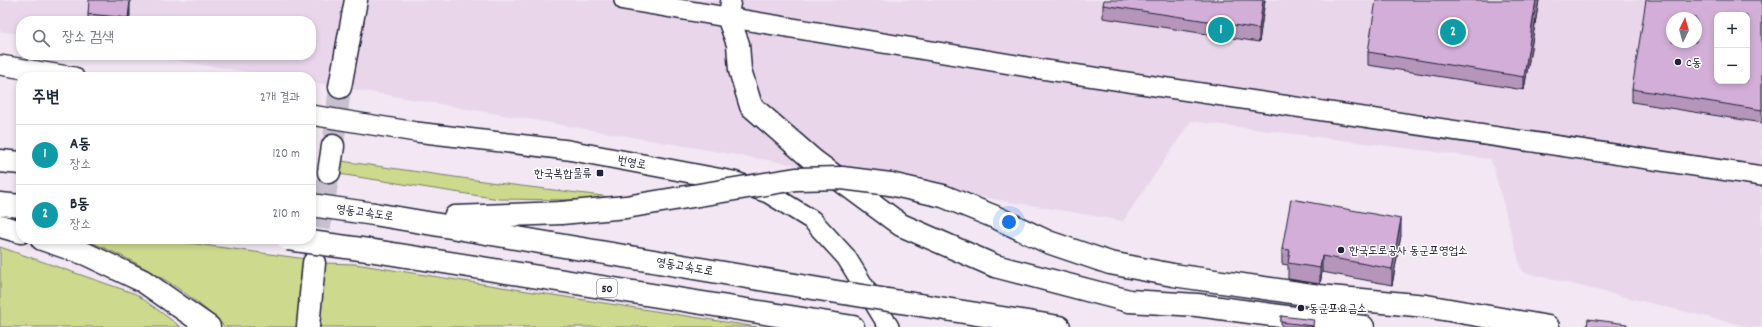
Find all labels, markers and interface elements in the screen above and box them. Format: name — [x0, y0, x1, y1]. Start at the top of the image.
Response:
north arrow — [1666, 12, 1702, 48]
map controls — [1714, 12, 1750, 84]
button: + — [1714, 12, 1750, 48]
pin: 1 — [1208, 15, 1234, 45]
search box — [16, 16, 316, 60]
pin: 2 — [1440, 17, 1466, 47]
icon: search — [30, 27, 52, 49]
text: 장소 검색 — [62, 27, 114, 49]
button: − — [1714, 48, 1750, 84]
place label: C동 — [1686, 55, 1702, 72]
marker: C동 — [1673, 57, 1683, 67]
text: 주변 — [32, 87, 59, 111]
text: 2개 결과 — [260, 89, 300, 108]
text: A동 — [70, 134, 90, 156]
text: 1 — [44, 145, 46, 164]
text: 120 m — [272, 145, 300, 164]
street label: 번영로 — [616, 152, 648, 175]
text: 장소 — [70, 156, 91, 175]
place label: 한국복합물류 — [534, 166, 592, 183]
marker: 한국복합물류 — [595, 168, 605, 178]
text: B동 — [70, 194, 89, 216]
street label: 영동고속도로 — [335, 201, 395, 226]
text: 2 — [42, 205, 48, 224]
text: 210 m — [272, 205, 300, 224]
your location — [999, 212, 1019, 232]
text: 장소 — [70, 216, 91, 235]
place label: 한국도로공사 동군포영업소 — [1349, 243, 1468, 260]
marker: 한국도로공사 동군포영업소 — [1336, 245, 1346, 255]
street label: 영동고속도로 — [655, 254, 715, 281]
road number: 50 — [597, 279, 617, 297]
place label: 동군포요금소 — [1309, 301, 1367, 318]
marker: 동군포요금소 — [1296, 303, 1306, 313]

